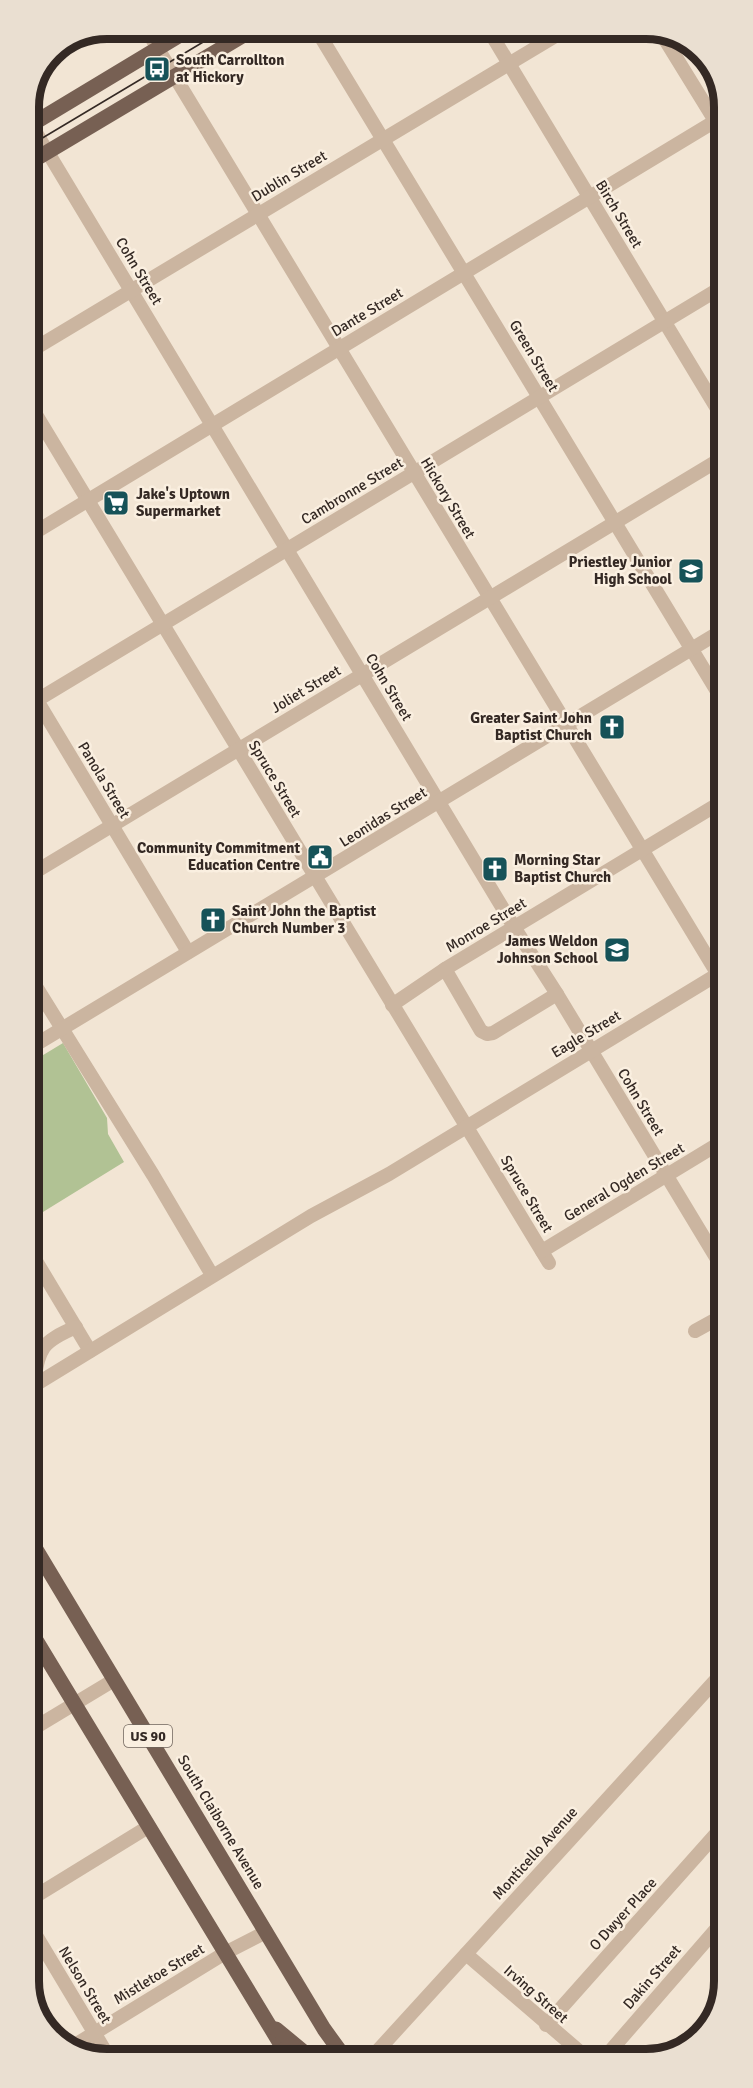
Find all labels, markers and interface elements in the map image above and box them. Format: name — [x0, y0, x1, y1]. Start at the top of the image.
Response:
place label: South Carrollton at Hickory — [176, 51, 284, 86]
bus stop icon: South Carrollton at Hickory — [142, 54, 172, 84]
street label: Dublin Street — [248, 146, 330, 206]
street label: Birch Street — [592, 177, 646, 251]
street label: Cohn Street — [112, 234, 166, 308]
street label: Dante Street — [328, 284, 406, 340]
street label: Green Street — [506, 317, 562, 395]
street label: Cambronne Street — [298, 453, 406, 529]
street label: Hickory Street — [417, 454, 479, 542]
place label: Jake's Uptown Supermarket — [136, 485, 230, 520]
supermarket icon: Jake's Uptown Supermarket — [101, 488, 131, 518]
place label: Priestley Junior High School — [569, 553, 672, 588]
school or university icon: Priestley Junior High School — [676, 556, 706, 586]
street label: Cohn Street — [362, 650, 416, 724]
street label: Joliet Street — [268, 661, 344, 717]
place label: Greater Saint John Baptist Church — [470, 709, 592, 744]
church icon: Greater Saint John Baptist Church — [597, 712, 627, 742]
street label: Spruce Street — [245, 737, 305, 821]
street label: Panola Street — [74, 738, 134, 822]
street label: Leonidas Street — [336, 783, 430, 851]
place label: Community Commitment Education Centre — [137, 839, 300, 874]
public building icon: Community Commitment Education Centre — [305, 842, 335, 872]
place label: Morning Star Baptist Church — [514, 851, 611, 886]
church icon: Morning Star Baptist Church — [480, 854, 510, 884]
street label: Monroe Street — [442, 894, 530, 956]
place label: Saint John the Baptist Church Number 3 — [232, 902, 376, 937]
church icon: Saint John the Baptist Church Number 3 — [198, 905, 228, 935]
place label: James Weldon Johnson School — [497, 932, 598, 967]
school or university icon: James Weldon Johnson School — [602, 935, 632, 965]
street label: Eagle Street — [548, 1006, 624, 1062]
street label: Cohn Street — [614, 1065, 668, 1139]
street label: General Ogden Street — [560, 1139, 688, 1225]
street label: Spruce Street — [497, 1152, 557, 1236]
road number: US 90 — [124, 1725, 172, 1747]
street label: South Claiborne Avenue — [174, 1752, 268, 1892]
street label: Monticello Avenue — [489, 1803, 581, 1903]
street label: O Dwyer Place — [586, 1874, 660, 1954]
street label: Mistletoe Street — [110, 1940, 208, 2008]
street label: Dakin Street — [619, 1941, 685, 2013]
street label: Nelson Street — [55, 1943, 115, 2027]
street label: Irving Street — [500, 1961, 572, 2027]

